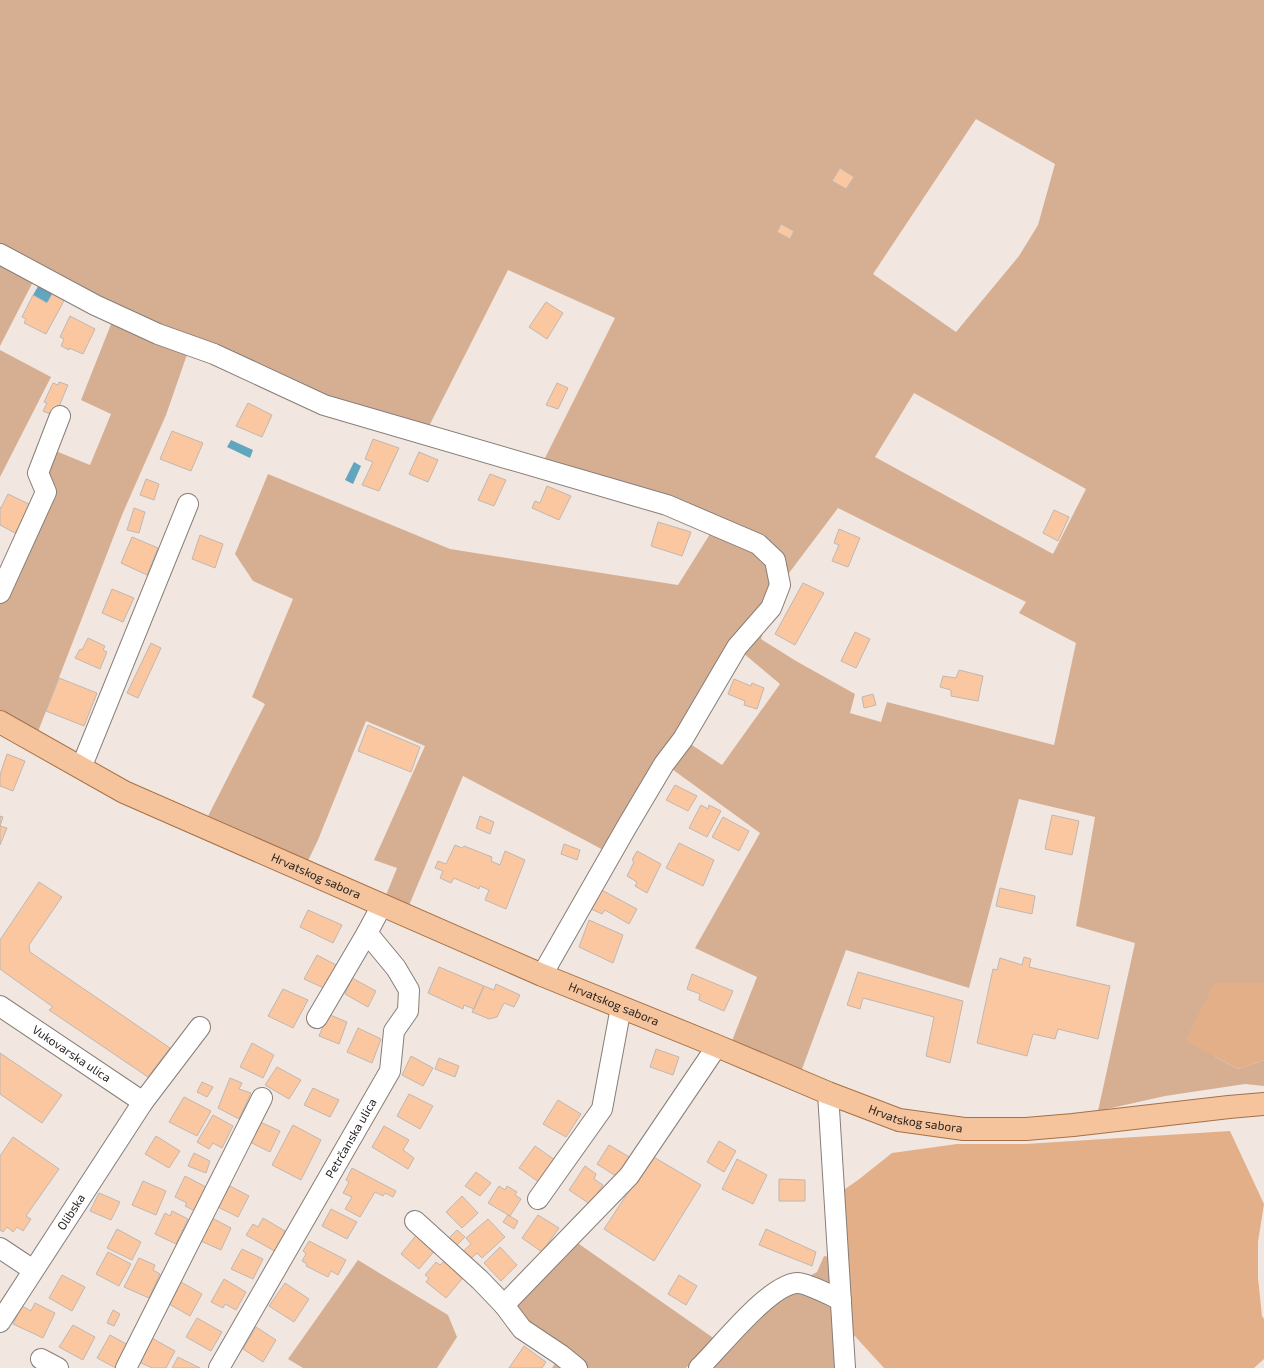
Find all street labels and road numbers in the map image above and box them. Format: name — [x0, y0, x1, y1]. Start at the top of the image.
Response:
street label: Hrvatskog sabora — [269, 849, 363, 901]
street label: Hrvatskog sabora — [567, 979, 661, 1028]
street label: Vukovarska ulica — [30, 1022, 114, 1084]
street label: Petrčanska ulica — [322, 1096, 379, 1180]
street label: Hrvatskog sabora — [867, 1101, 964, 1135]
street label: Olibska — [54, 1191, 87, 1232]

